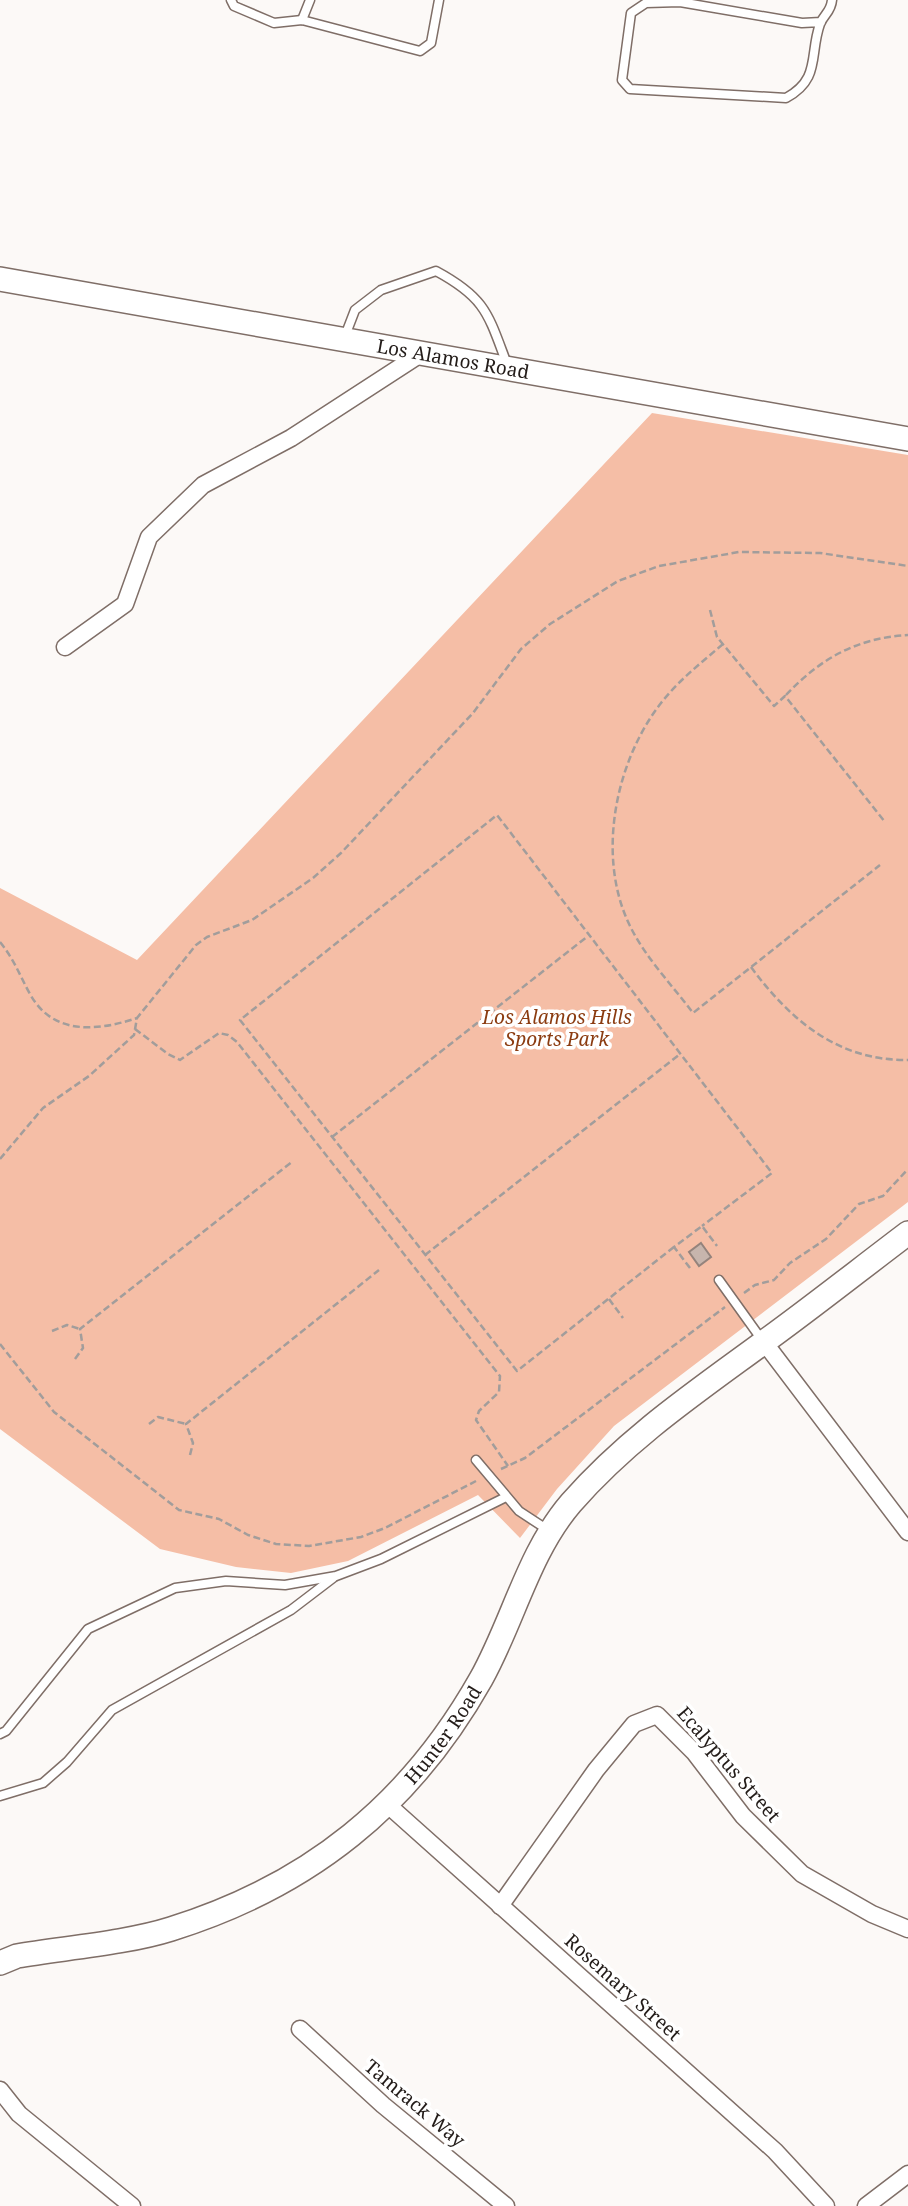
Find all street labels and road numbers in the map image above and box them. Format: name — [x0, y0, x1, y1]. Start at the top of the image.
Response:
street label: Los Alamos Road — [375, 333, 532, 385]
street label: Hunter Road — [399, 1680, 488, 1790]
street label: Ecalyptus Street — [671, 1701, 787, 1828]
street label: Rosemary Street — [559, 1928, 687, 2047]
street label: Tamrack Way — [359, 2053, 471, 2153]

